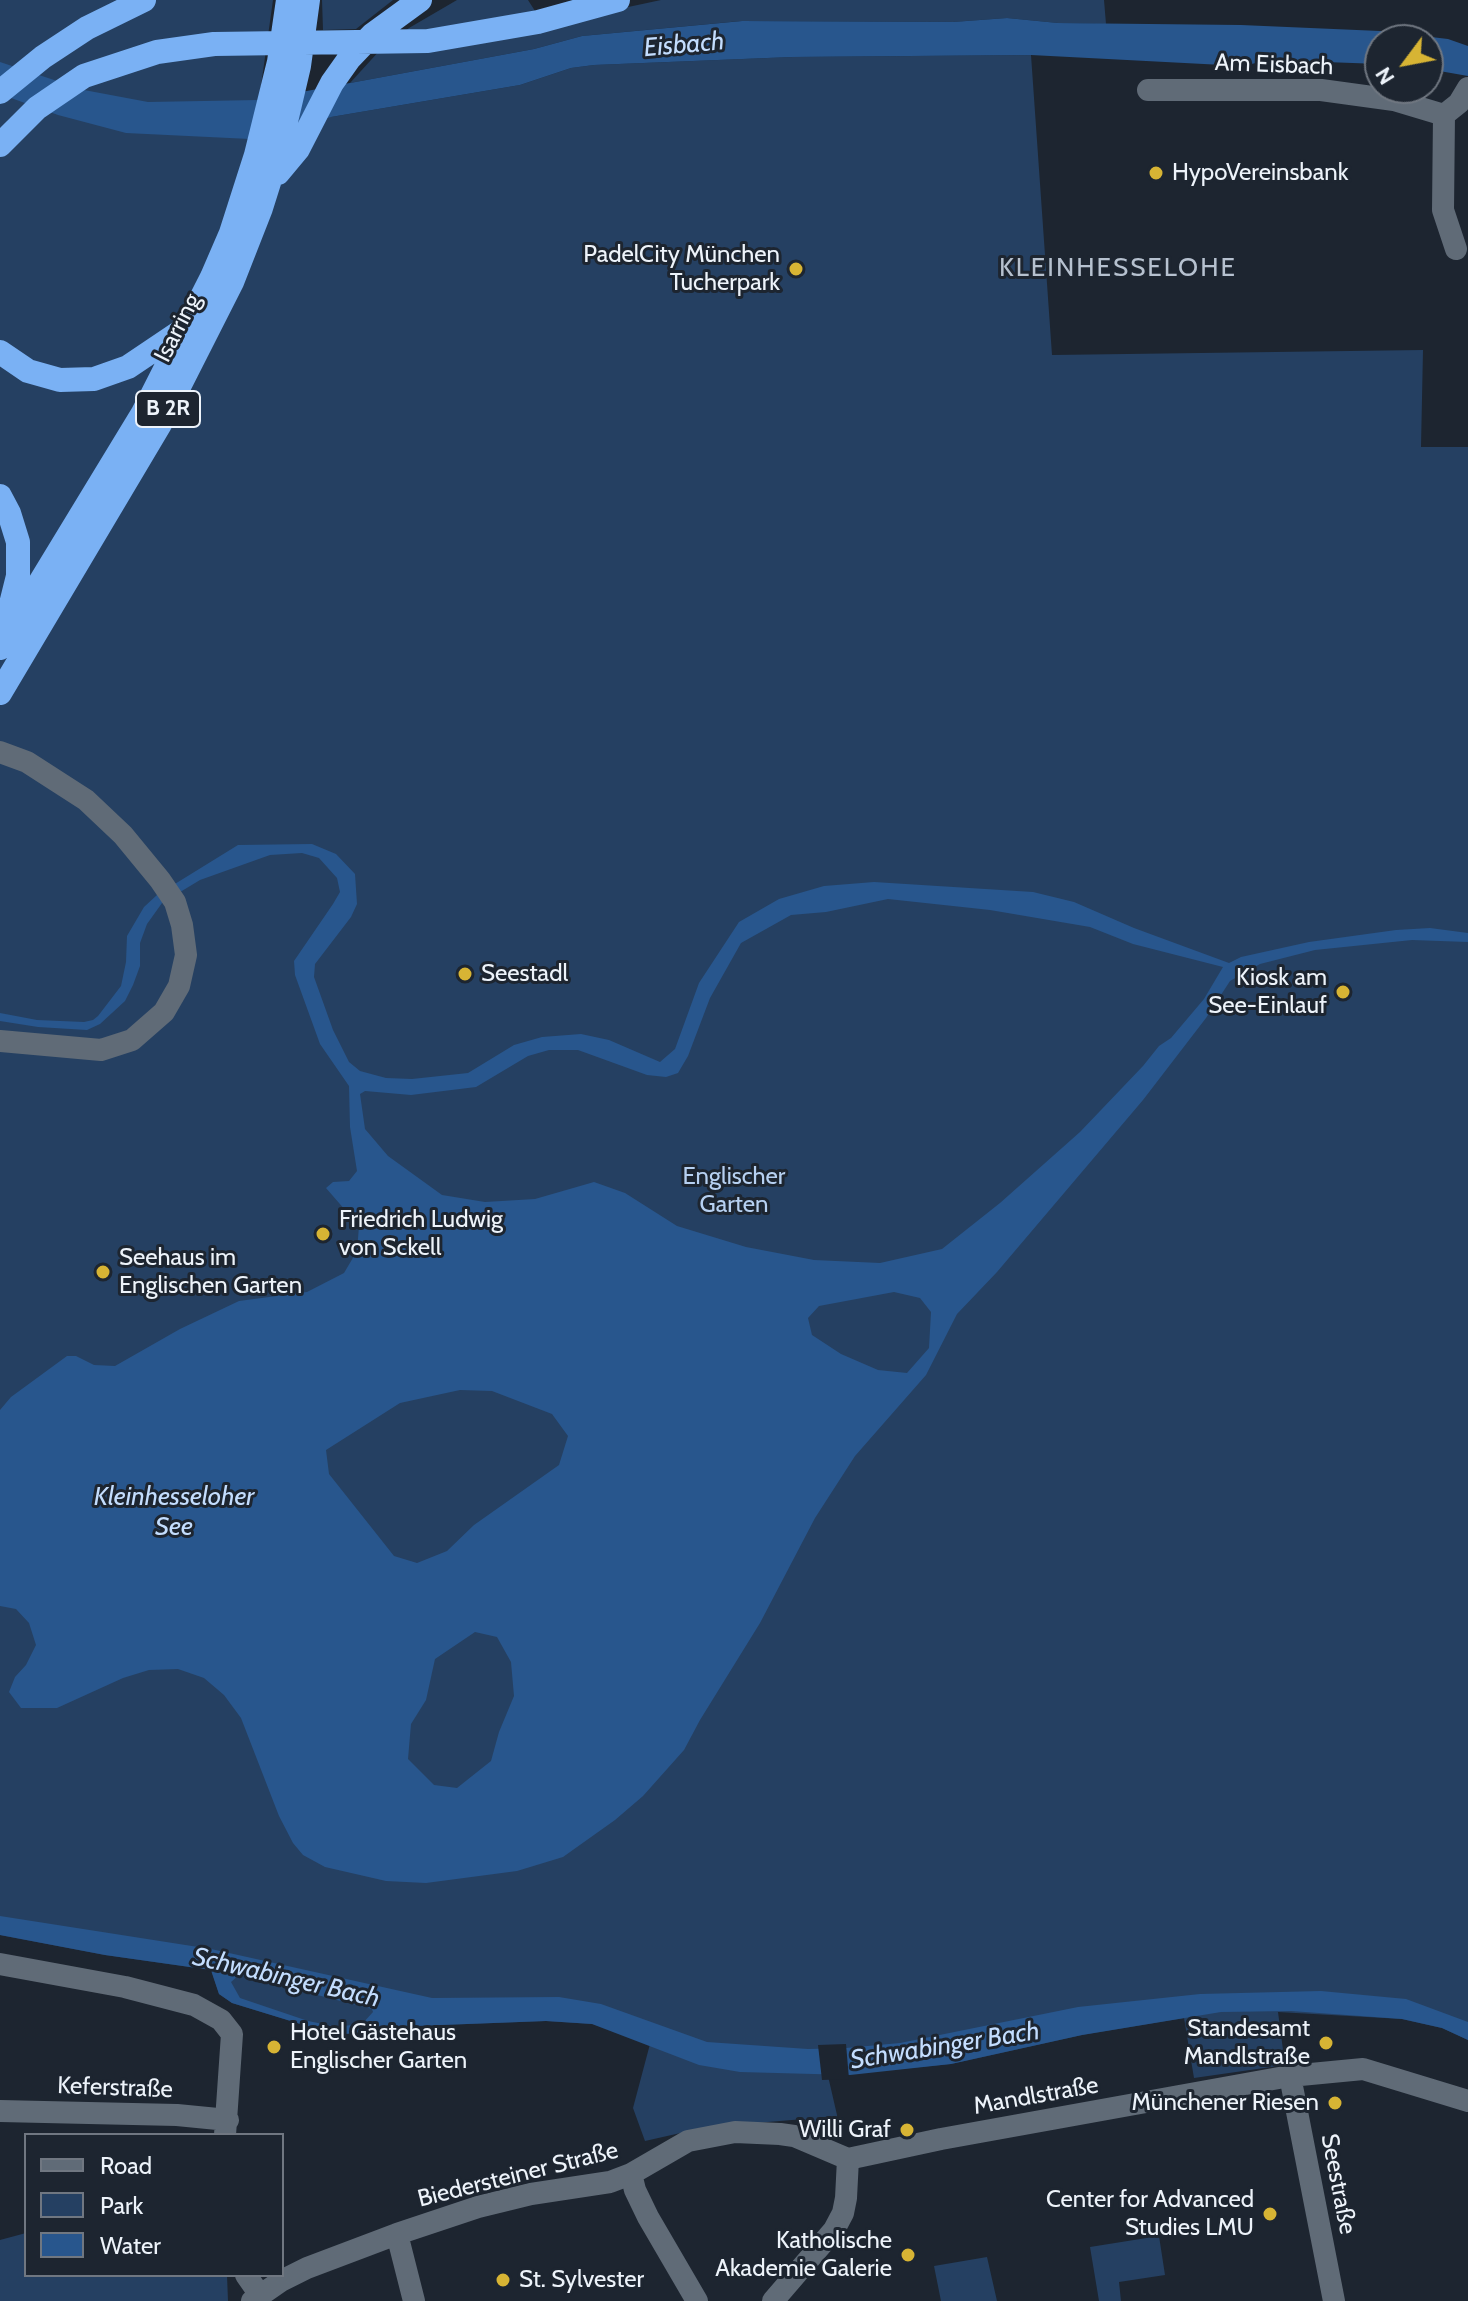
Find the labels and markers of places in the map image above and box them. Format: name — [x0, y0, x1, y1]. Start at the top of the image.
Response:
place label: HypoVereinsbank — [1172, 159, 1348, 187]
marker: HypoVereinsbank — [1147, 164, 1165, 182]
place label: PadelCity München Tucherpark — [583, 241, 780, 297]
marker: PadelCity München Tucherpark — [787, 260, 805, 278]
place label: Seestadl — [481, 960, 568, 988]
place label: Kiosk am See-Einlauf — [1208, 964, 1327, 1020]
marker: Seestadl — [456, 965, 474, 983]
marker: Kiosk am See-Einlauf — [1334, 983, 1352, 1001]
place label: Friedrich Ludwig von Sckell — [339, 1206, 503, 1262]
marker: Friedrich Ludwig von Sckell — [314, 1225, 332, 1243]
place label: Seehaus im Englischen Garten — [119, 1244, 302, 1300]
marker: Seehaus im Englischen Garten — [94, 1263, 112, 1281]
place label: Standesamt Mandlstraße — [1184, 2015, 1310, 2071]
place label: Hotel Gästehaus Englischer Garten — [290, 2019, 467, 2075]
marker: Standesamt Mandlstraße — [1317, 2034, 1335, 2052]
marker: Hotel Gästehaus Englischer Garten — [265, 2038, 283, 2056]
place label: Münchener Riesen — [1132, 2089, 1319, 2117]
marker: Münchener Riesen — [1326, 2094, 1344, 2112]
place label: Willi Graf — [799, 2116, 891, 2144]
marker: Willi Graf — [898, 2121, 916, 2139]
place label: Center for Advanced Studies LMU — [1046, 2186, 1254, 2242]
marker: Center for Advanced Studies LMU — [1261, 2205, 1279, 2223]
place label: Katholische Akademie Galerie — [715, 2227, 892, 2283]
marker: Katholische Akademie Galerie — [899, 2246, 917, 2264]
place label: St. Sylvester — [519, 2266, 644, 2294]
marker: St. Sylvester — [494, 2271, 512, 2289]

